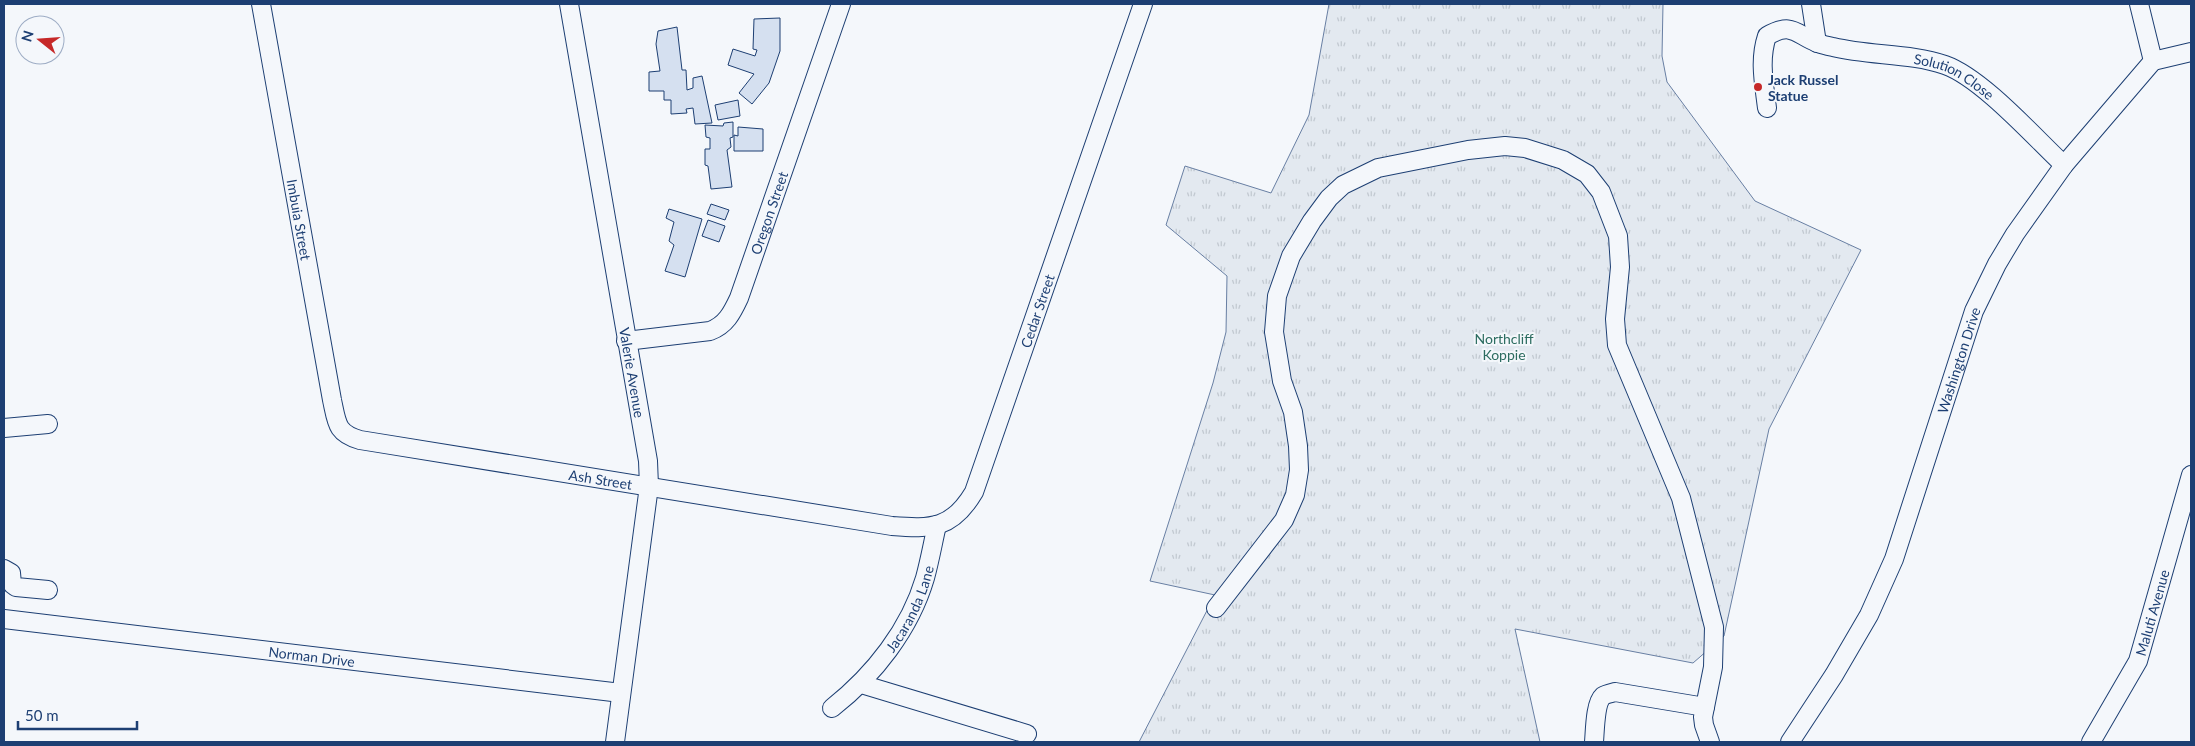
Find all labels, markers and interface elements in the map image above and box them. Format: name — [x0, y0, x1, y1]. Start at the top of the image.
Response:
north arrow — [15, 15, 65, 65]
text: N — [17, 28, 37, 44]
street label: Solution Close — [1913, 49, 1998, 103]
place label: Jack Russel Statue — [1768, 71, 1838, 104]
marker: Jack Russel Statue — [1752, 81, 1764, 93]
street label: Oregon Street — [746, 169, 791, 257]
street label: Imbuia Street — [284, 178, 315, 261]
street label: Cedar Street — [1016, 272, 1057, 350]
street label: Washington Drive — [1933, 304, 1983, 415]
street label: Valerie Avenue — [617, 326, 649, 419]
park label: Northcliff Koppie — [1474, 330, 1534, 363]
street label: Ash Street — [568, 465, 633, 492]
street label: Jacaranda Lane — [882, 564, 936, 655]
street label: Maluti Avenue — [2131, 567, 2172, 658]
street label: Norman Drive — [268, 642, 356, 670]
scale bar — [18, 698, 136, 730]
text: 50 m — [25, 706, 59, 724]

